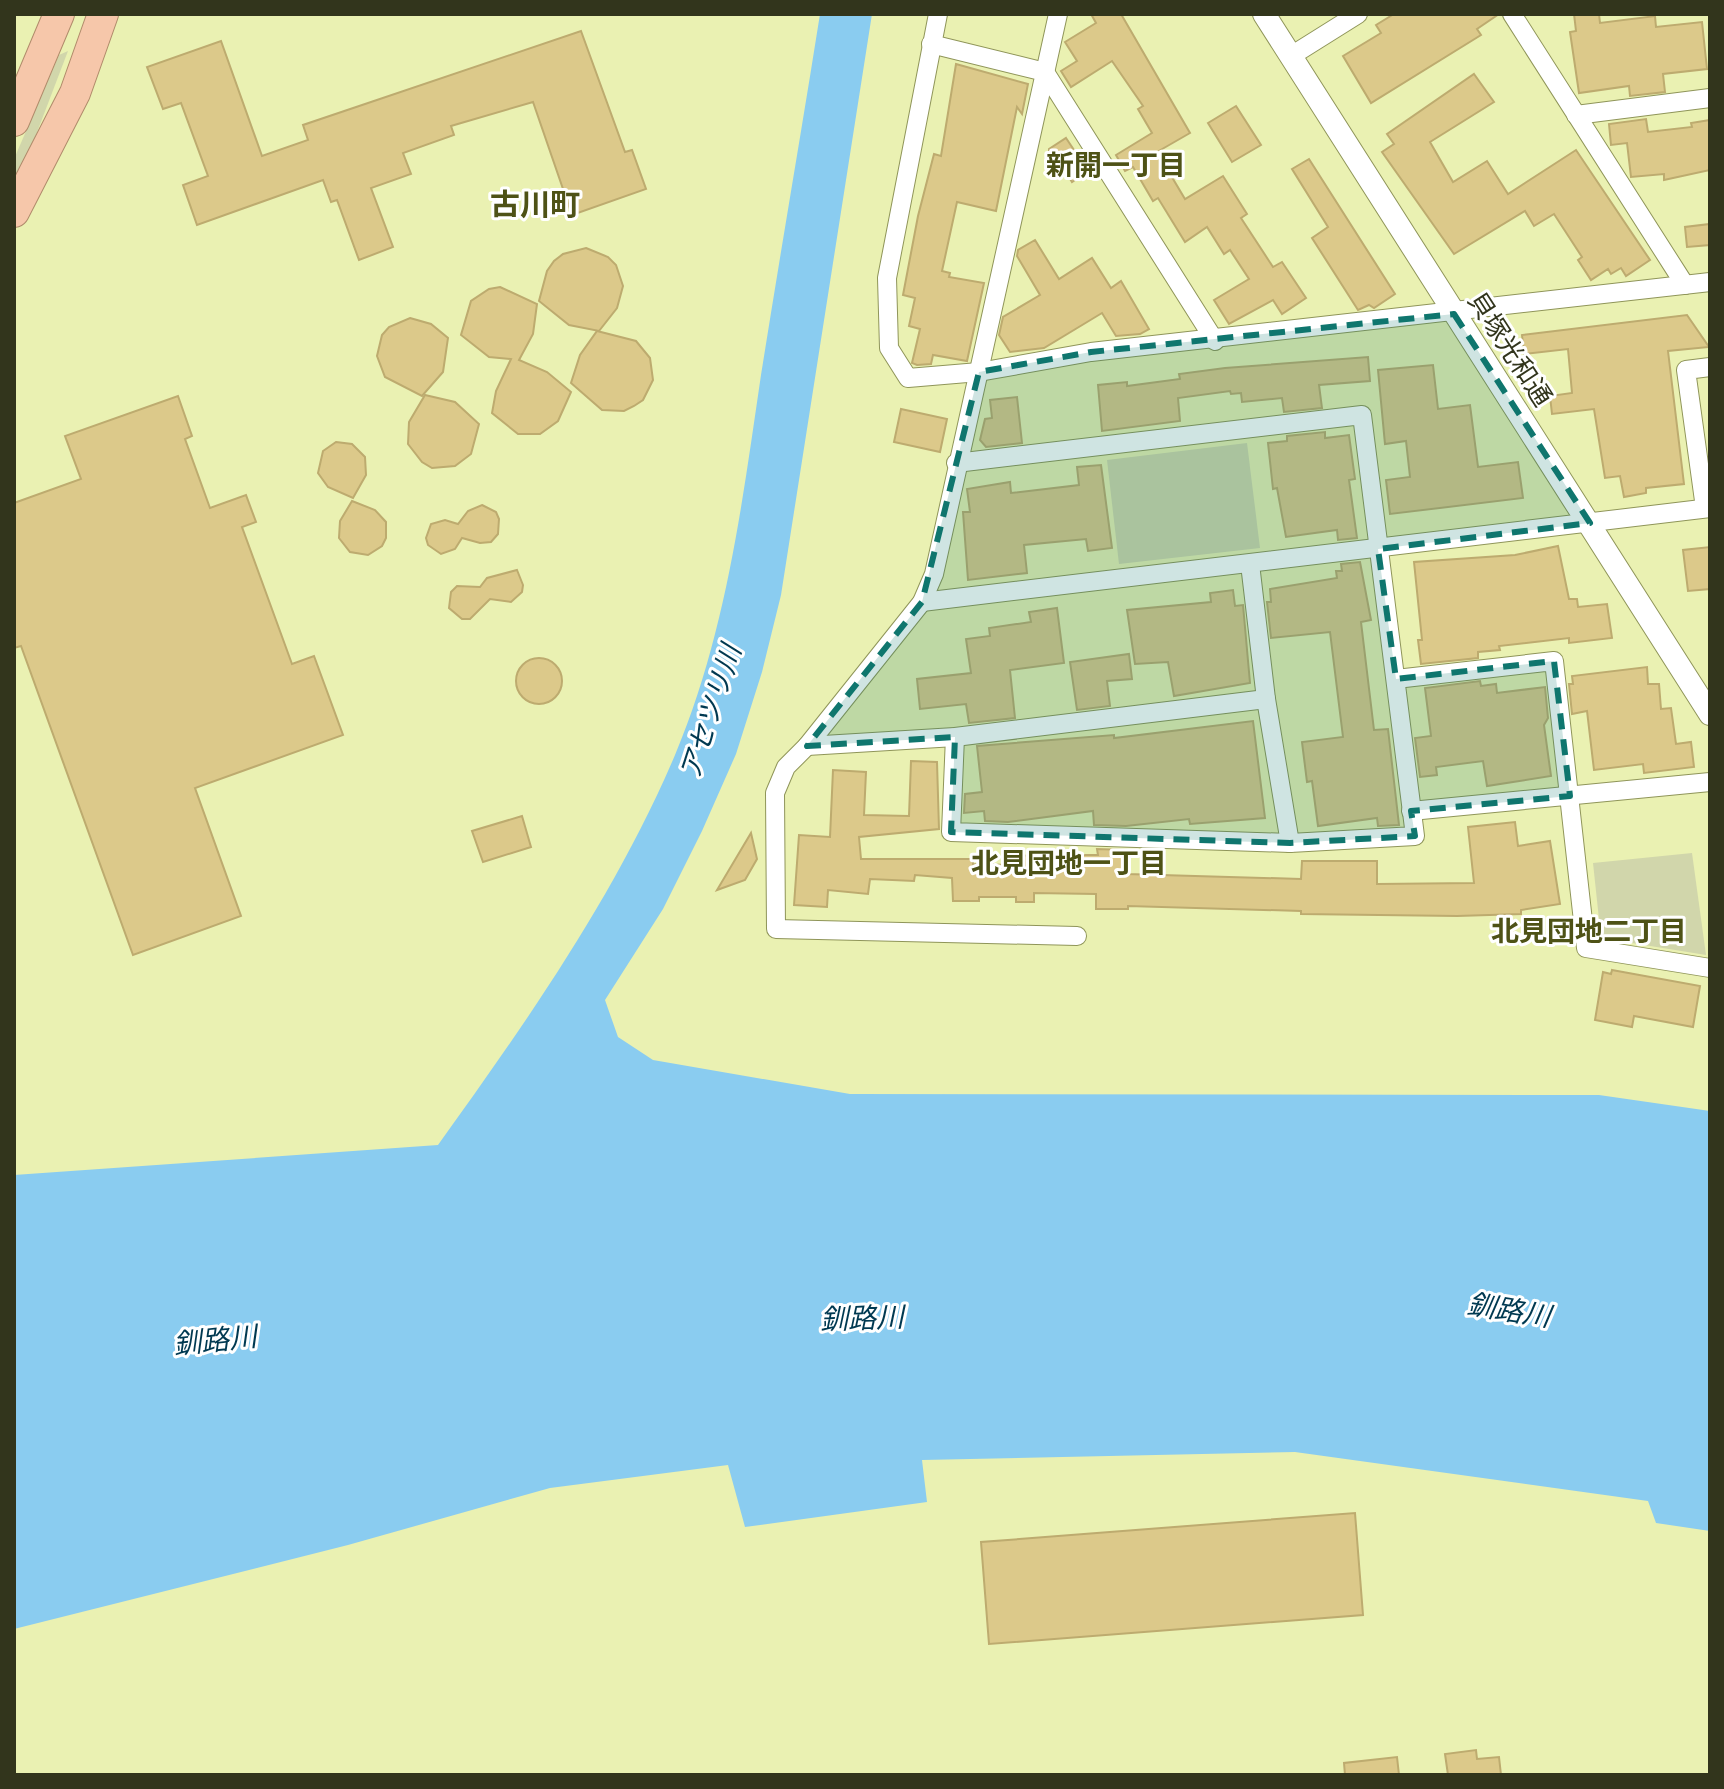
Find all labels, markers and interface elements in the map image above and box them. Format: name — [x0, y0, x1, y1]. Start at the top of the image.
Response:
district label: 新開一丁目 — [1046, 145, 1186, 188]
district label: 古川町 — [490, 183, 580, 229]
street label: 貝塚光和通 — [1457, 284, 1561, 415]
water label: アセツリ川 — [669, 637, 754, 785]
district label: 北見団地一丁目 — [971, 843, 1167, 886]
district label: 北見団地二丁目 — [1491, 911, 1687, 954]
water label: 釧路川 — [1464, 1284, 1557, 1340]
water label: 釧路川 — [819, 1296, 908, 1342]
water label: 釧路川 — [171, 1315, 262, 1367]

